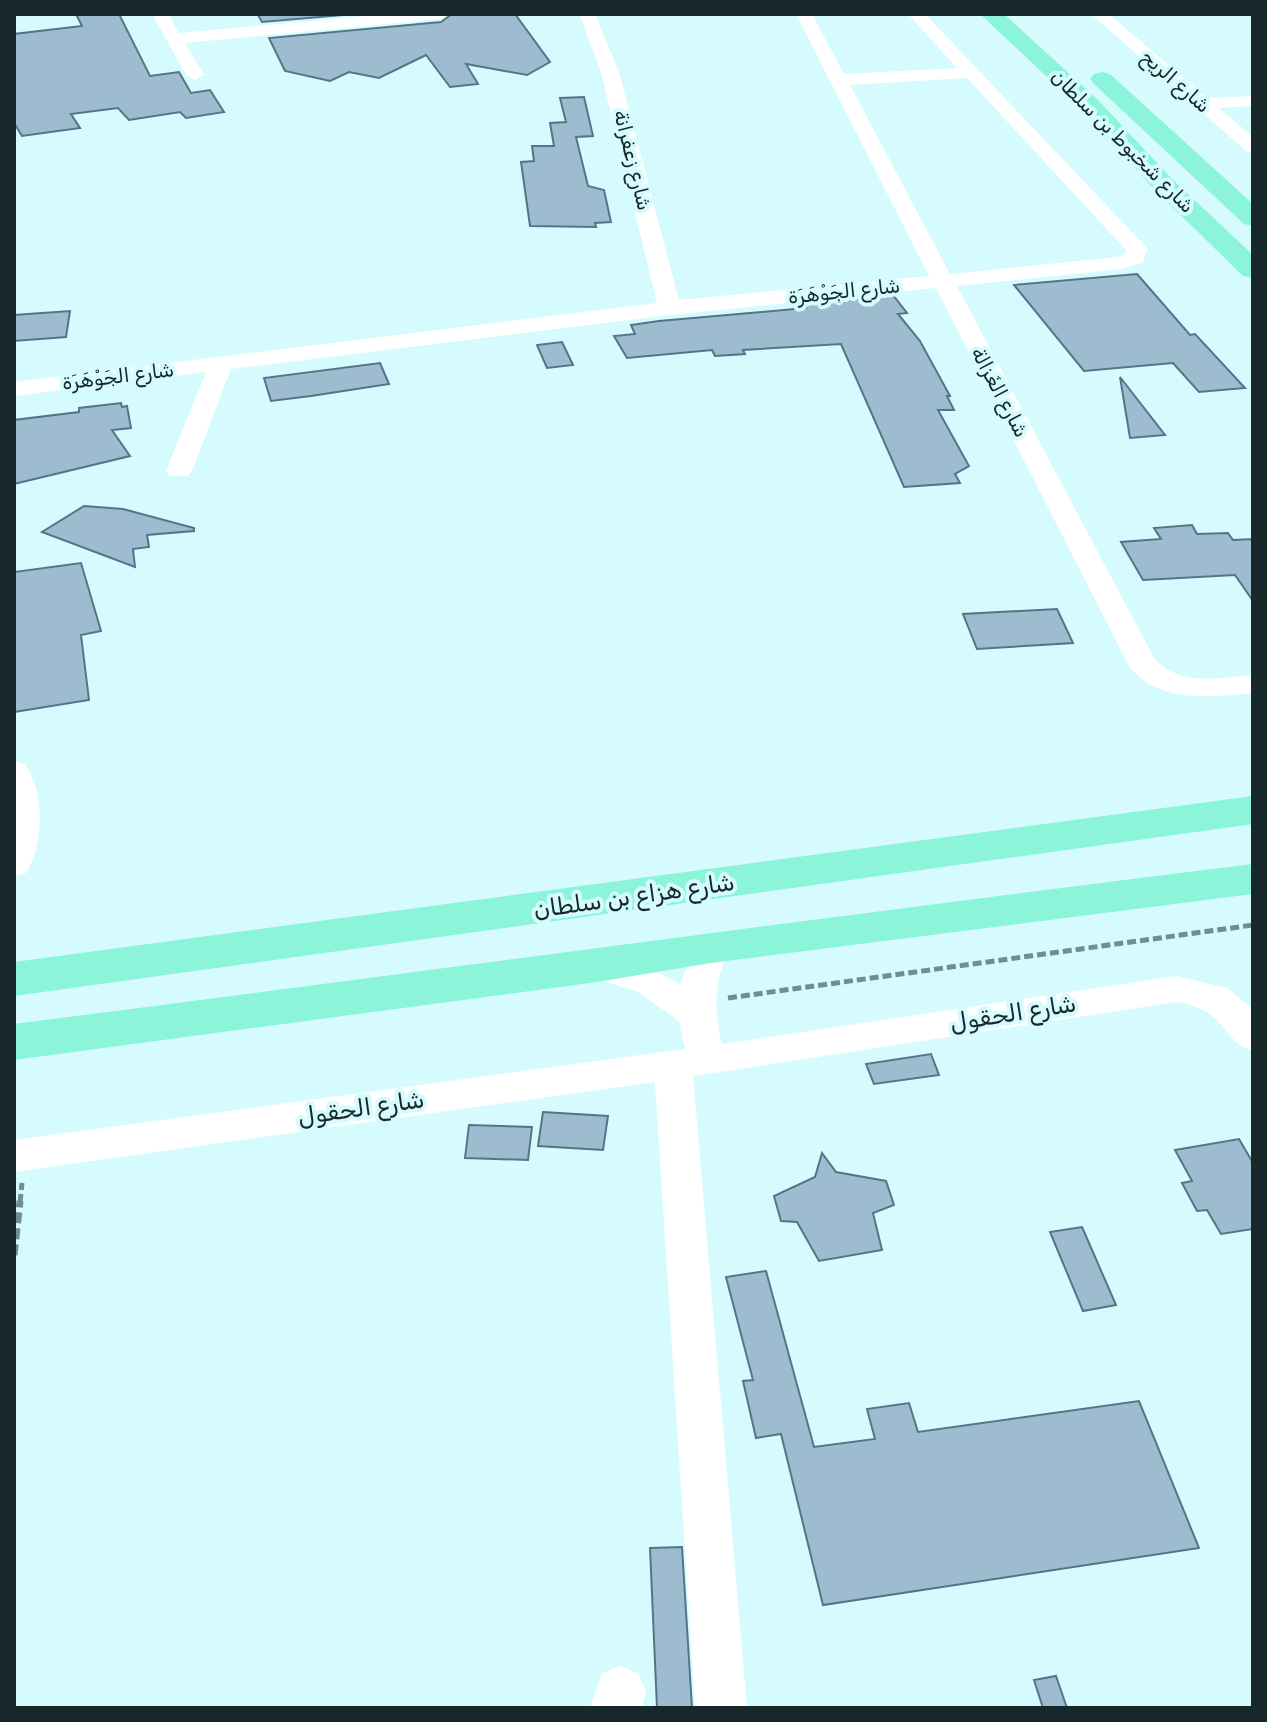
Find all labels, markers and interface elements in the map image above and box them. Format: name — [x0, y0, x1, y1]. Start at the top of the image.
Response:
street label: شارع الريح — [1135, 44, 1216, 119]
street label: شارع شخبوط بن سلطان — [1045, 64, 1200, 219]
street label: شارع زعفرانة — [607, 107, 657, 213]
street label: شارع الجَوْهَرَة — [787, 273, 901, 311]
street label: شارع الغَزالة — [965, 343, 1034, 442]
street label: شارع الجَوْهَرَة — [61, 357, 176, 397]
street label: شارع هزاع بن سلطان — [532, 868, 737, 926]
street label: شارع الحقول — [948, 989, 1078, 1039]
street label: شارع الحقول — [296, 1085, 426, 1133]

